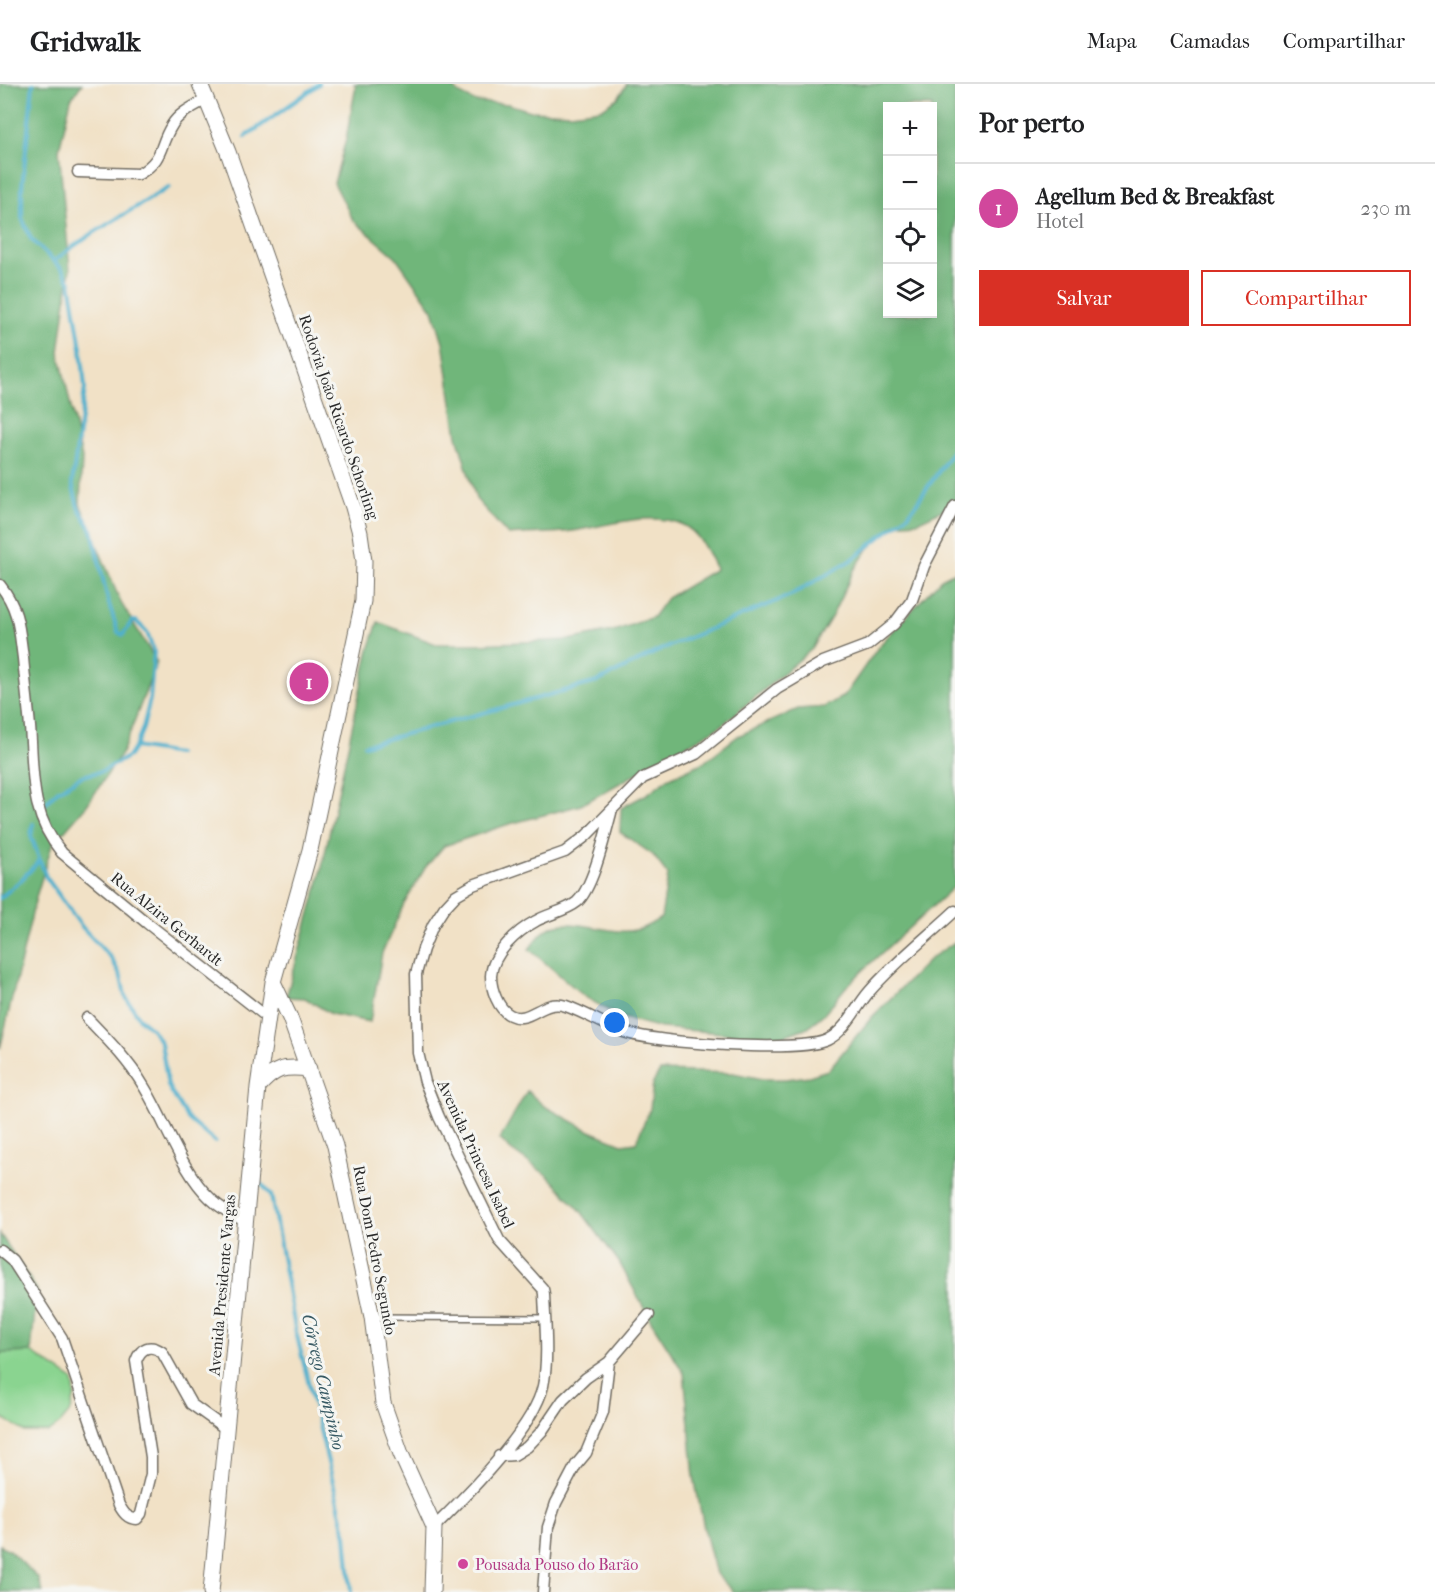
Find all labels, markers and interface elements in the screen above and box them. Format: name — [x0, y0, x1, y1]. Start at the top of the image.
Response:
text: Gridwalk — [30, 25, 141, 58]
text: Mapa — [1087, 29, 1137, 53]
text: Camadas — [1170, 29, 1250, 53]
text: Compartilhar — [1283, 29, 1405, 53]
map controls — [883, 102, 937, 318]
button: + — [883, 102, 937, 156]
text: Por perto — [979, 108, 1084, 139]
button: − — [883, 156, 937, 210]
text: Agellum Bed & Breakfast — [1036, 184, 1274, 210]
text: 1 — [995, 197, 1002, 220]
text: 230 m — [1361, 197, 1411, 220]
button: locate — [883, 210, 937, 264]
text: Hotel — [1036, 210, 1084, 233]
button: layers — [883, 264, 937, 318]
button: Salvar — [979, 270, 1189, 326]
button: Compartilhar — [1201, 270, 1411, 326]
street label: Rodovia João Ricardo Schorling — [295, 312, 383, 523]
pin: 1 — [290, 660, 328, 704]
street label: Rua Alzira Gerhardt — [107, 868, 227, 970]
your location — [600, 1008, 629, 1037]
street label: Avenida Princesa Isabel — [433, 1076, 519, 1232]
street label: Rua Dom Pedro Segundo — [349, 1164, 401, 1336]
street label: Avenida Presidente Vargas — [205, 1193, 239, 1378]
water label: Córrego Campinho — [297, 1312, 349, 1452]
place label: Pousada Pouso do Barão — [475, 1555, 638, 1574]
marker: Pousada Pouso do Barão — [456, 1557, 470, 1571]

